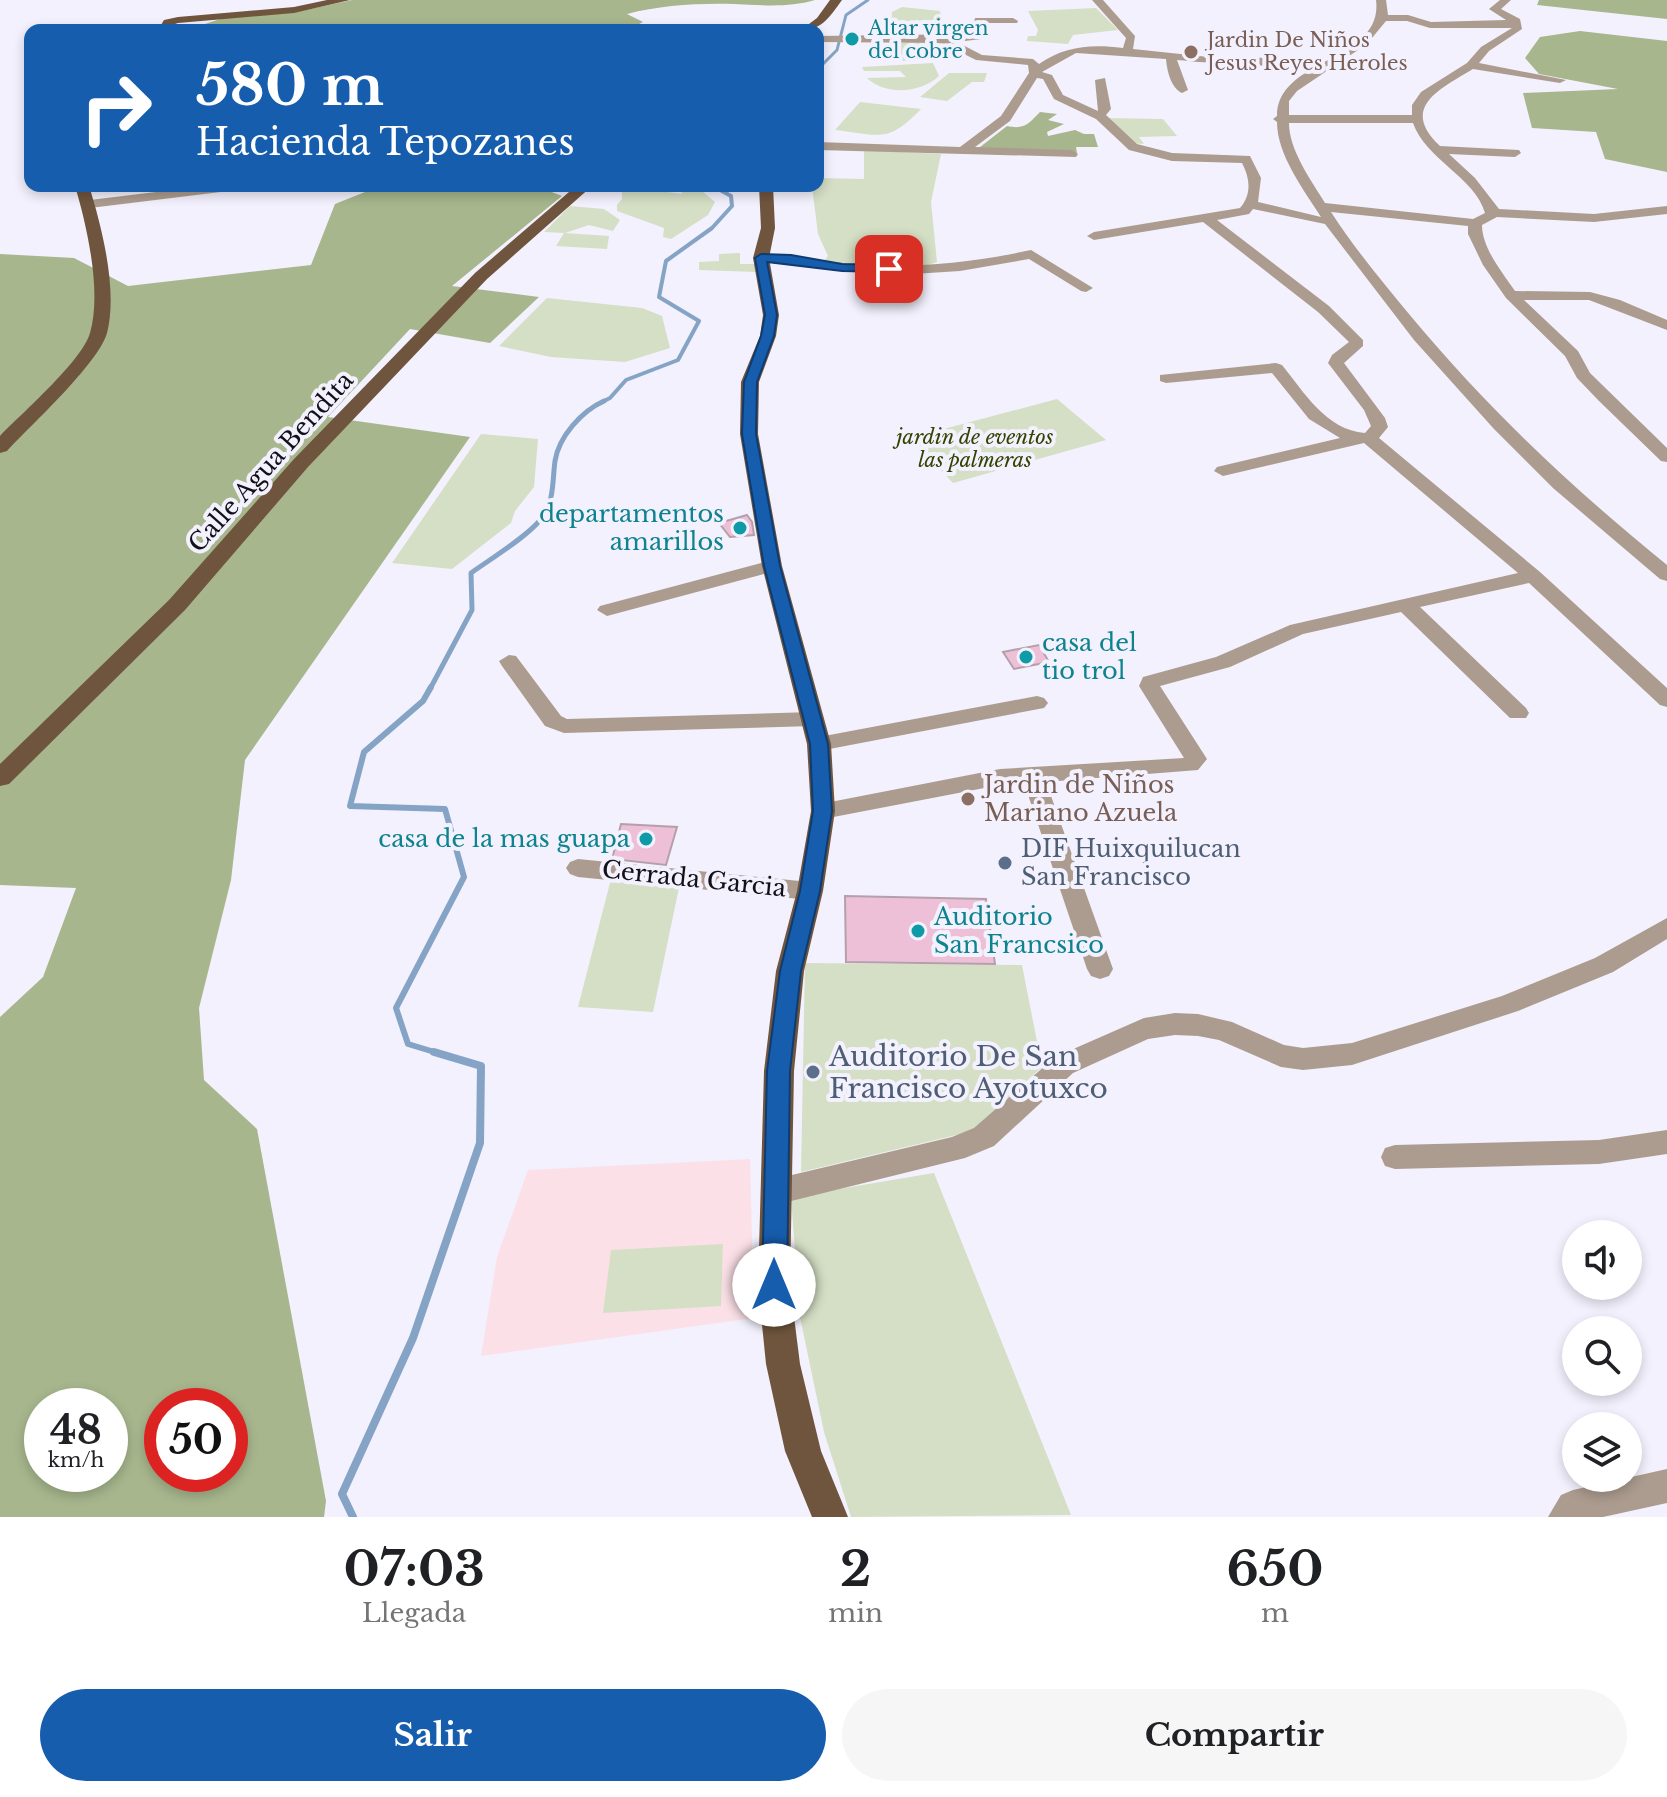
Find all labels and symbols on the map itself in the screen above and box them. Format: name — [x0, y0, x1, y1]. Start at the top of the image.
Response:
place label: Altar virgen del cobre — [867, 16, 989, 63]
place label: Jardin De Niños Jesus Reyes Heroles — [1204, 28, 1408, 75]
marker: Altar virgen del cobre — [843, 30, 861, 48]
marker: Jardin De Niños Jesus Reyes Heroles — [1182, 43, 1200, 61]
pin — [855, 235, 923, 303]
street label: Calle Agua Bendita — [182, 365, 360, 558]
park label: jardin de eventos las palmeras — [893, 425, 1054, 472]
place label: departamentos amarillos — [539, 499, 724, 556]
marker: departamentos amarillos — [731, 519, 749, 537]
place label: casa del tio trol — [1042, 628, 1137, 685]
marker: casa del tio trol — [1017, 648, 1035, 666]
place label: Jardin de Niños Mariano Azuela — [981, 770, 1178, 827]
marker: Jardin de Niños Mariano Azuela — [959, 790, 977, 808]
place label: casa de la mas guapa — [378, 824, 631, 853]
marker: casa de la mas guapa — [637, 830, 655, 848]
place label: DIF Huixquilucan San Francisco — [1021, 834, 1241, 891]
street label: Cerrada Garcia — [601, 854, 788, 903]
marker: DIF Huixquilucan San Francisco — [996, 854, 1014, 872]
place label: Auditorio San Francsico — [933, 902, 1104, 959]
marker: Auditorio San Francsico — [909, 922, 927, 940]
place label: Auditorio De San Francisco Ayotuxco — [828, 1039, 1108, 1106]
marker: Auditorio De San Francisco Ayotuxco — [804, 1063, 822, 1081]
position arrow — [732, 1243, 816, 1327]
speed limit sign: 50 — [144, 1388, 248, 1492]

